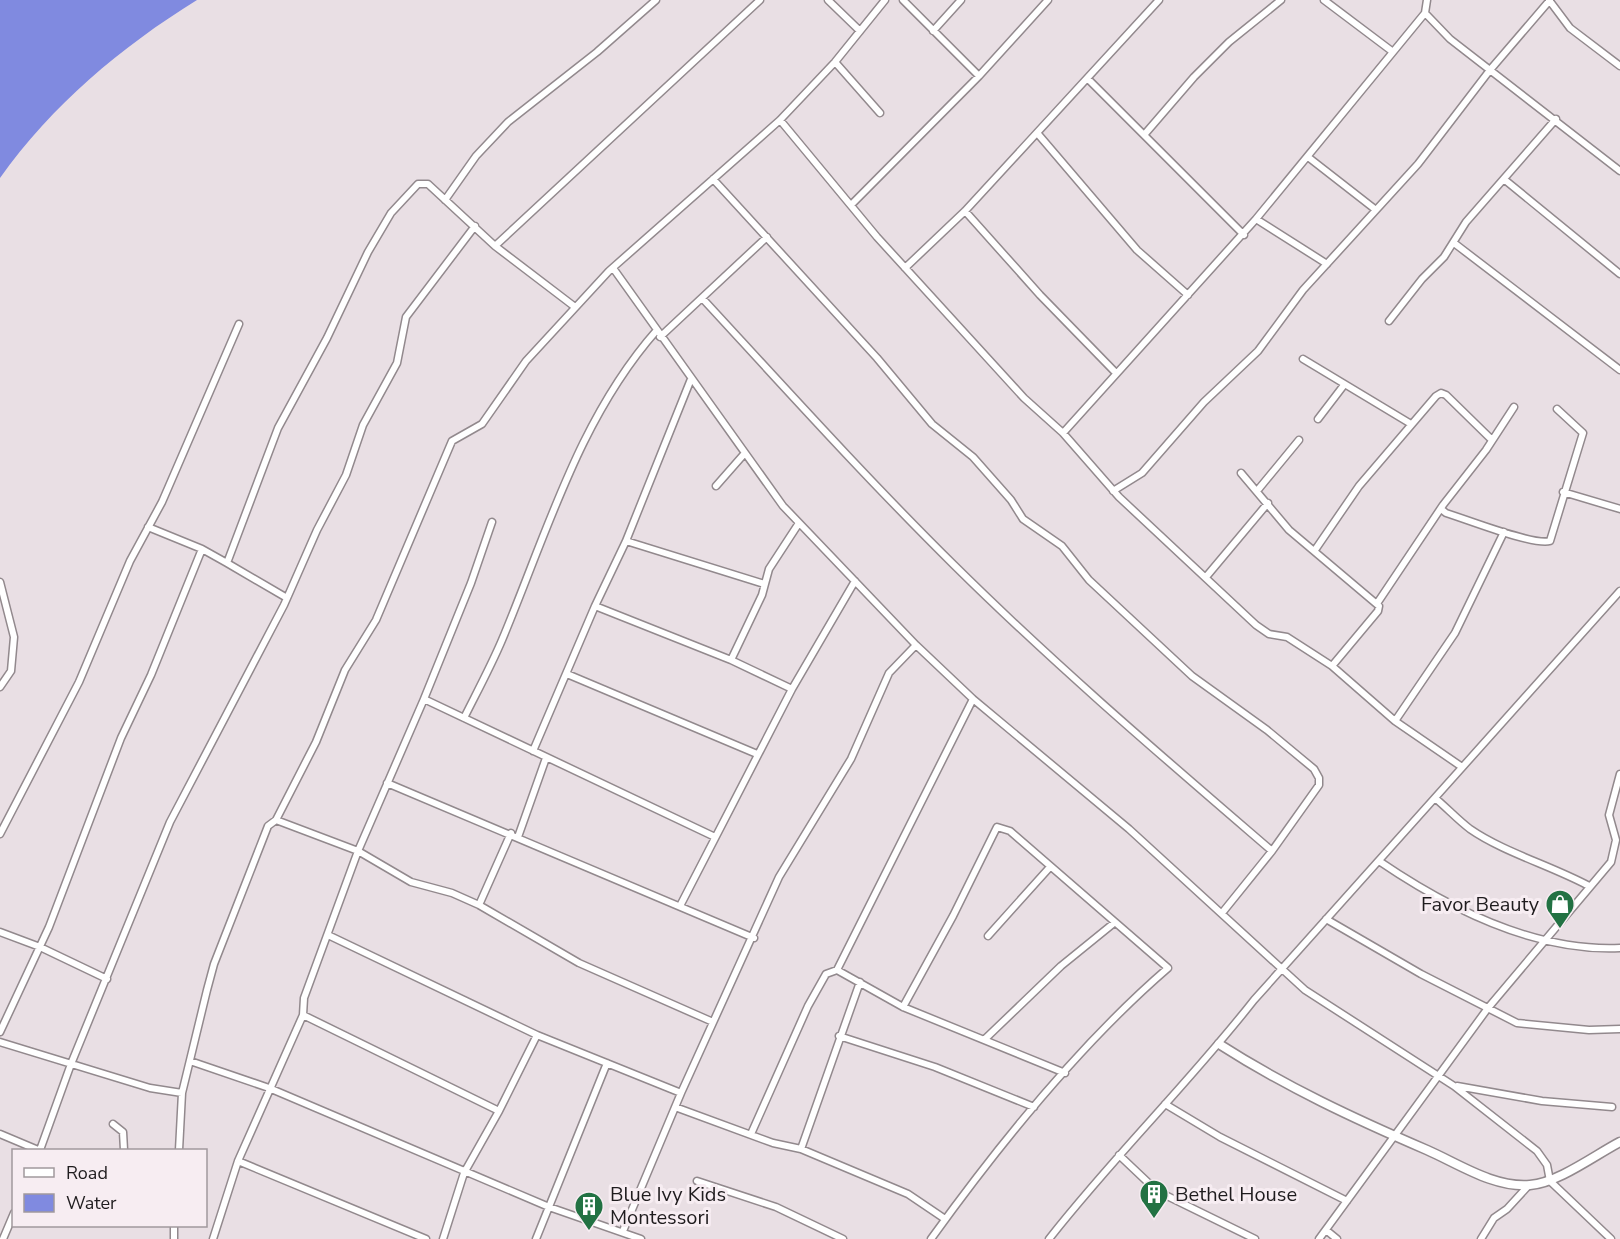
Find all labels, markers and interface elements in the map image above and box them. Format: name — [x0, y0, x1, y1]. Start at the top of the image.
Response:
shop icon: Favor Beauty — [1544, 888, 1576, 930]
place label: Favor Beauty — [1421, 891, 1540, 918]
legend — [12, 1149, 207, 1227]
text: Road — [66, 1161, 108, 1185]
building icon: Bethel House — [1138, 1178, 1170, 1220]
place label: Blue Ivy Kids Montessori — [610, 1181, 726, 1231]
place label: Bethel House — [1175, 1181, 1297, 1208]
building icon: Blue Ivy Kids Montessori — [573, 1190, 605, 1232]
text: Water — [66, 1191, 117, 1215]

